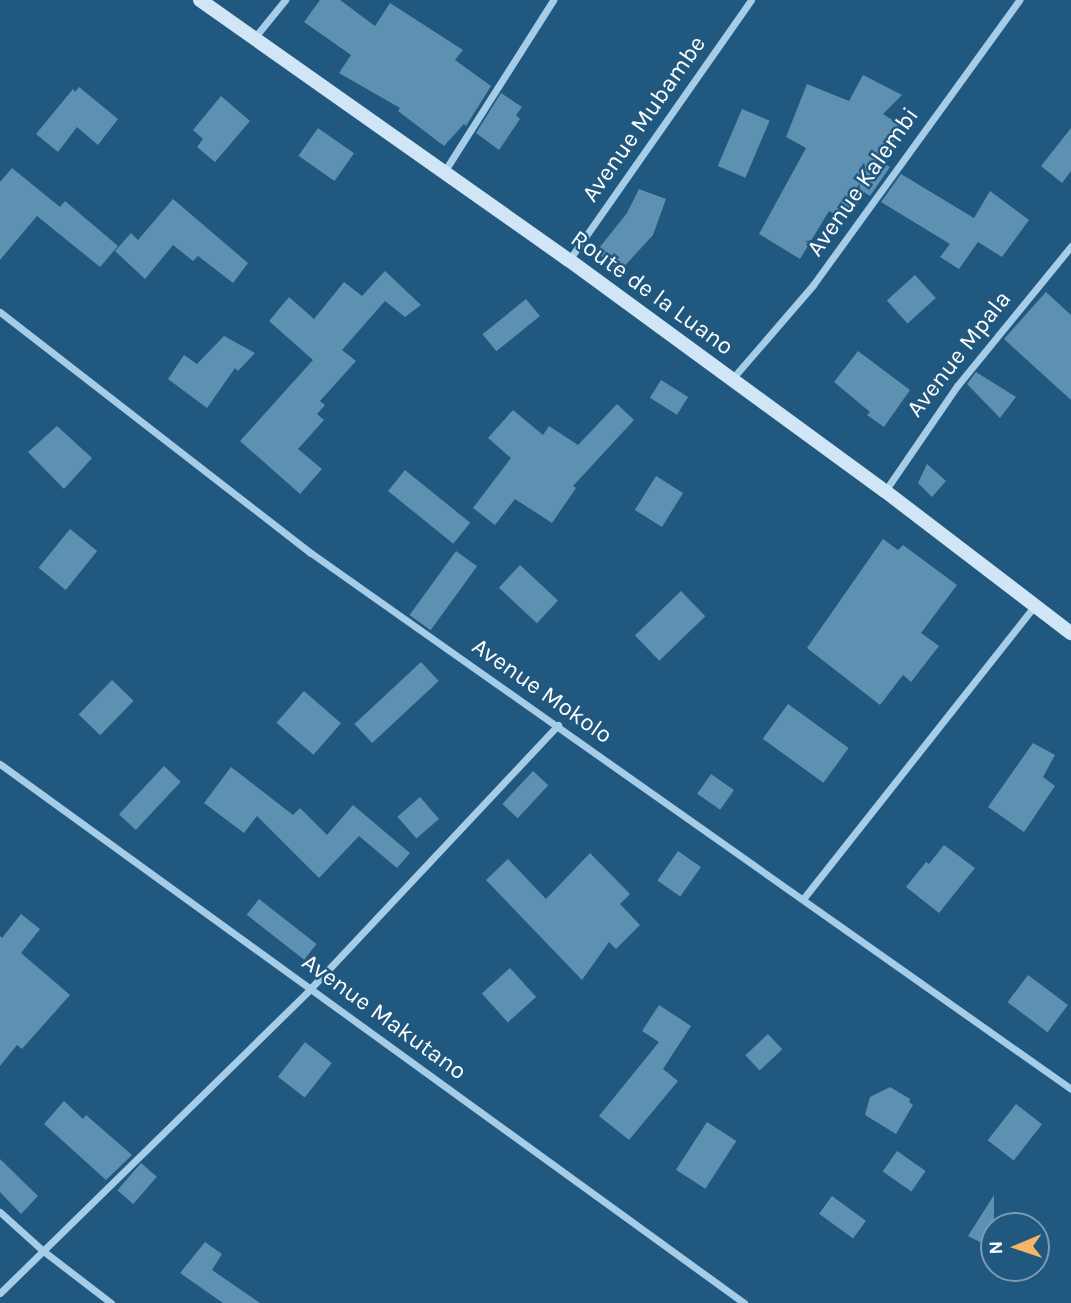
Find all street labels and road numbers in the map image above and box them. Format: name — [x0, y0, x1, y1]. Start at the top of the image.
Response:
street label: Avenue Mubambe — [576, 30, 712, 208]
street label: Avenue Kalembi — [801, 102, 925, 262]
street label: Route de la Luano — [565, 224, 739, 362]
street label: Avenue Mpala — [901, 285, 1017, 423]
street label: Avenue Mokolo — [466, 632, 618, 750]
street label: Avenue Makutano — [296, 948, 472, 1086]

